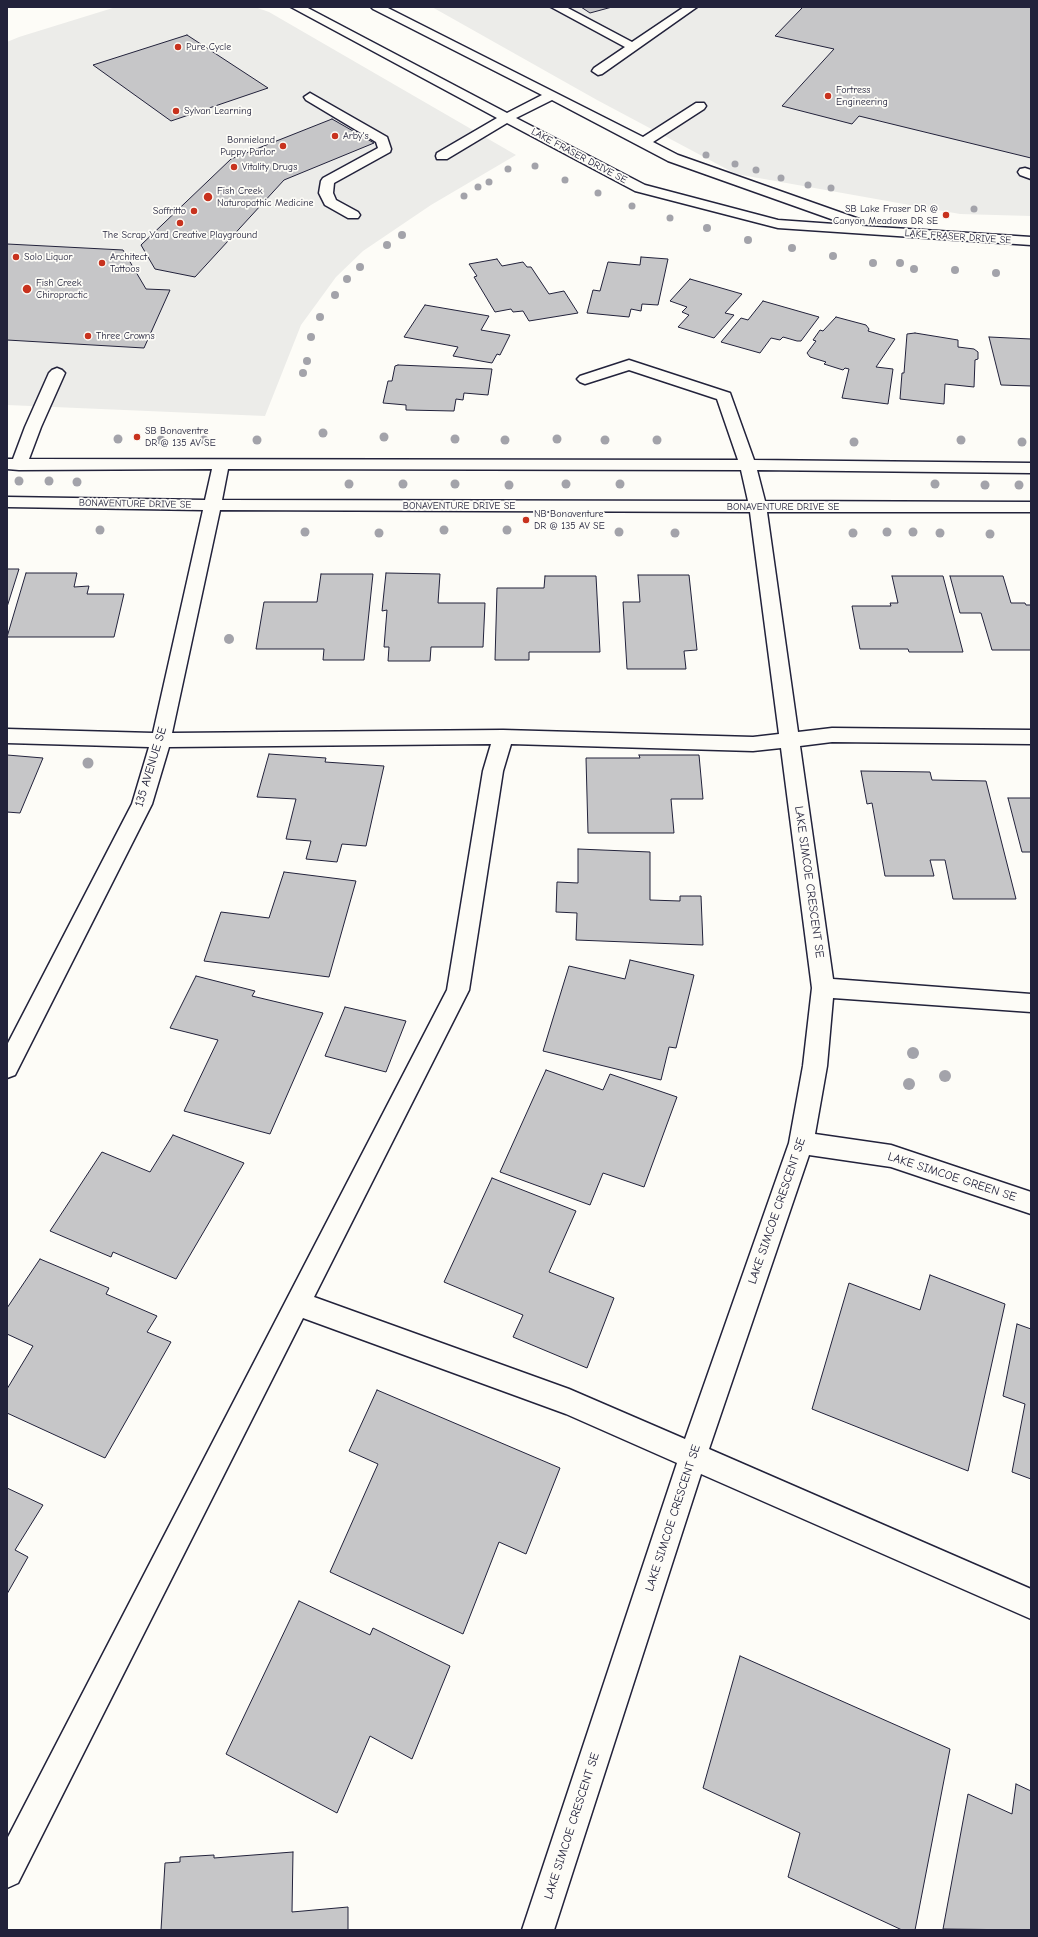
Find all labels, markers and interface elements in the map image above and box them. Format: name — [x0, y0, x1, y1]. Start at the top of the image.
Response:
place label: Pure Cycle — [186, 41, 231, 53]
marker: Pure Cycle — [173, 42, 183, 52]
place label: Fortress Engineering — [836, 84, 888, 108]
marker: Fortress Engineering — [823, 91, 833, 101]
place label: Sylvan Learning — [184, 105, 252, 117]
marker: Sylvan Learning — [171, 106, 181, 116]
street label: LAKE FRASER DRIVE SE — [529, 126, 629, 186]
place label: Arby's — [343, 130, 369, 142]
marker: Arby's — [330, 131, 340, 141]
place label: Bonnieland Puppy Parlor — [220, 134, 275, 158]
marker: Bonnieland Puppy Parlor — [278, 141, 288, 151]
place label: Vitality Drugs — [242, 161, 297, 173]
marker: Vitality Drugs — [229, 162, 239, 172]
place label: Fish Creek Naturopathic Medicine — [217, 185, 314, 208]
marker: Fish Creek Naturopathic Medicine — [202, 191, 214, 203]
place label: SB Lake Fraser DR @ Canyon Meadows DR SE — [833, 203, 938, 226]
place label: Soffritto — [153, 205, 186, 217]
marker: Soffritto — [189, 206, 199, 216]
marker: SB Lake Fraser DR @ Canyon Meadows DR SE — [941, 210, 951, 220]
marker: The Scrap Yard Creative Playground — [175, 218, 185, 228]
street label: LAKE FRASER DRIVE SE — [904, 227, 1012, 247]
place label: The Scrap Yard Creative Playground — [103, 229, 257, 241]
place label: Solo Liquor — [24, 251, 72, 263]
place label: Architect Tattoos — [110, 251, 147, 274]
marker: Solo Liquor — [11, 252, 21, 262]
marker: Architect Tattoos — [97, 258, 107, 268]
place label: Fish Creek Chiropractic — [36, 277, 88, 300]
marker: Fish Creek Chiropractic — [21, 283, 33, 295]
place label: Three Crowns — [96, 330, 155, 342]
marker: Three Crowns — [83, 331, 93, 341]
place label: SB Bonaventre DR @ 135 AV SE — [145, 425, 216, 448]
marker: SB Bonaventre DR @ 135 AV SE — [132, 432, 142, 442]
street label: BONAVENTURE DRIVE SE — [79, 497, 191, 511]
street label: BONAVENTURE DRIVE SE — [403, 500, 515, 512]
street label: BONAVENTURE DRIVE SE — [727, 501, 839, 513]
place label: NB Bonaventure DR @ 135 AV SE — [534, 508, 605, 532]
marker: NB Bonaventure DR @ 135 AV SE — [521, 515, 531, 525]
street label: 135 AVENUE SE — [132, 725, 170, 809]
street label: LAKE SIMCOE CRESCENT SE — [791, 805, 827, 959]
street label: LAKE SIMCOE CRESCENT SE — [745, 1136, 809, 1286]
street label: LAKE SIMCOE GREEN SE — [886, 1149, 1018, 1205]
street label: LAKE SIMCOE CRESCENT SE — [642, 1443, 704, 1593]
street label: LAKE SIMCOE CRESCENT SE — [541, 1751, 603, 1901]

